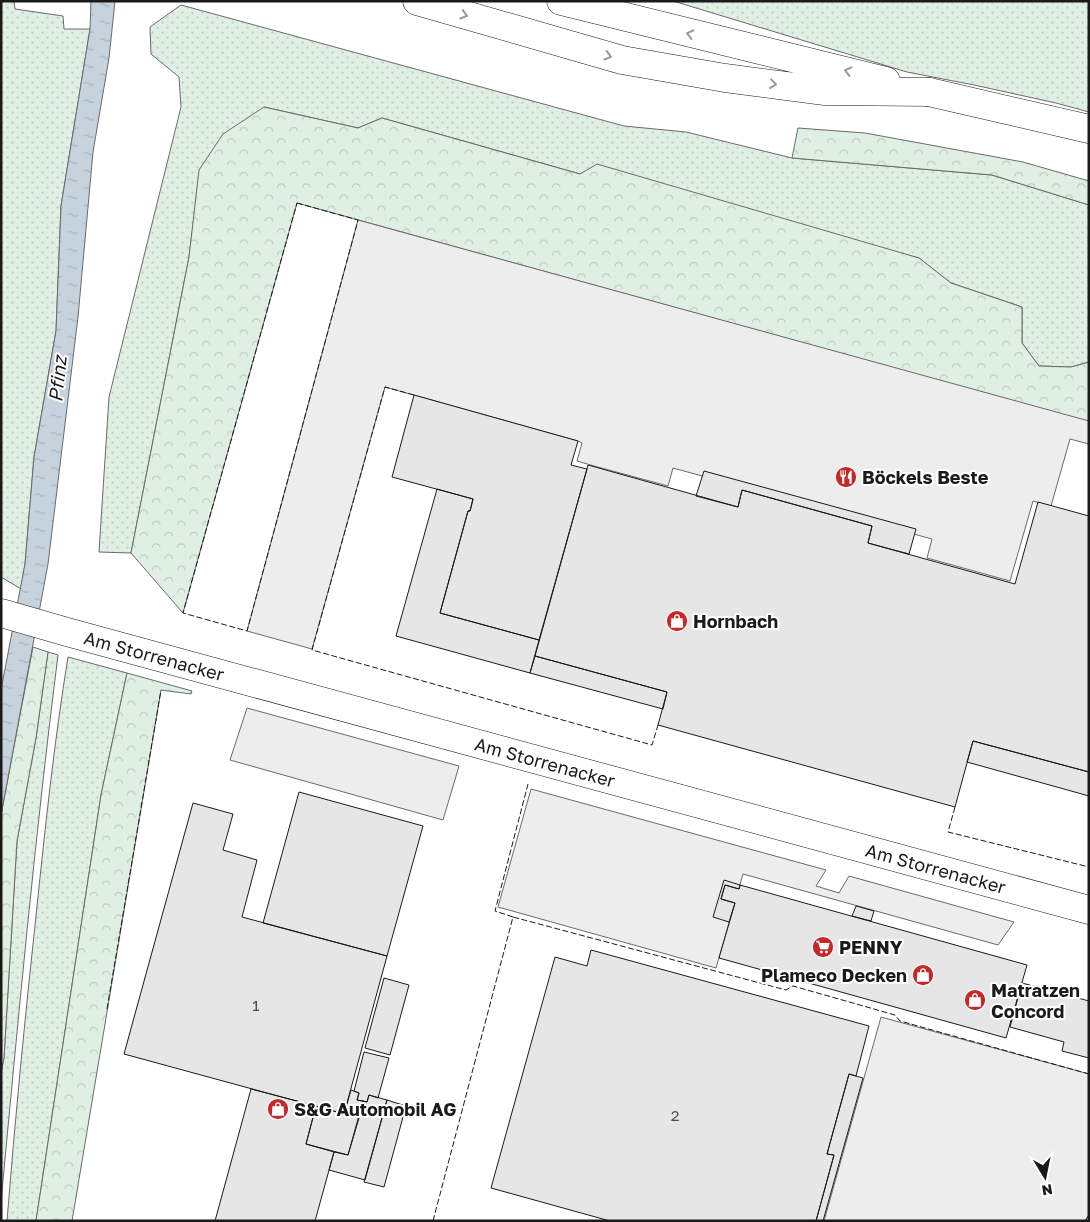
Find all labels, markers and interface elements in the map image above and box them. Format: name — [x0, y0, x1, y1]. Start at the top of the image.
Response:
one-way arrow — [460, 9, 468, 19]
one-way arrow — [685, 29, 694, 40]
one-way arrow — [603, 51, 612, 61]
one-way arrow — [844, 67, 852, 77]
one-way arrow — [769, 78, 777, 89]
water label: Pfinz — [43, 353, 71, 403]
restaurant icon: Böckels Beste — [834, 465, 858, 489]
place label: Böckels Beste — [862, 466, 989, 488]
shop icon: Hornbach — [665, 609, 689, 633]
place label: Hornbach — [693, 610, 778, 632]
street label: Am Storrenacker — [82, 626, 227, 685]
street label: Am Storrenacker — [472, 732, 617, 792]
street label: Am Storrenacker — [863, 839, 1008, 898]
supermarket icon: PENNY — [811, 935, 835, 959]
place label: PENNY — [839, 936, 903, 958]
shop icon: Plameco Decken — [911, 963, 935, 987]
place label: Plameco Decken — [761, 964, 907, 986]
place label: Matratzen Concord — [991, 979, 1080, 1022]
shop icon: Matratzen Concord — [963, 988, 987, 1012]
house number: 1 — [252, 996, 260, 1014]
shop icon: S&G Automobil AG — [266, 1097, 290, 1121]
place label: S&G Automobil AG — [294, 1098, 457, 1120]
house number: 2 — [671, 1106, 679, 1124]
north arrow — [1020, 1152, 1070, 1202]
text: N — [1041, 1181, 1054, 1200]

